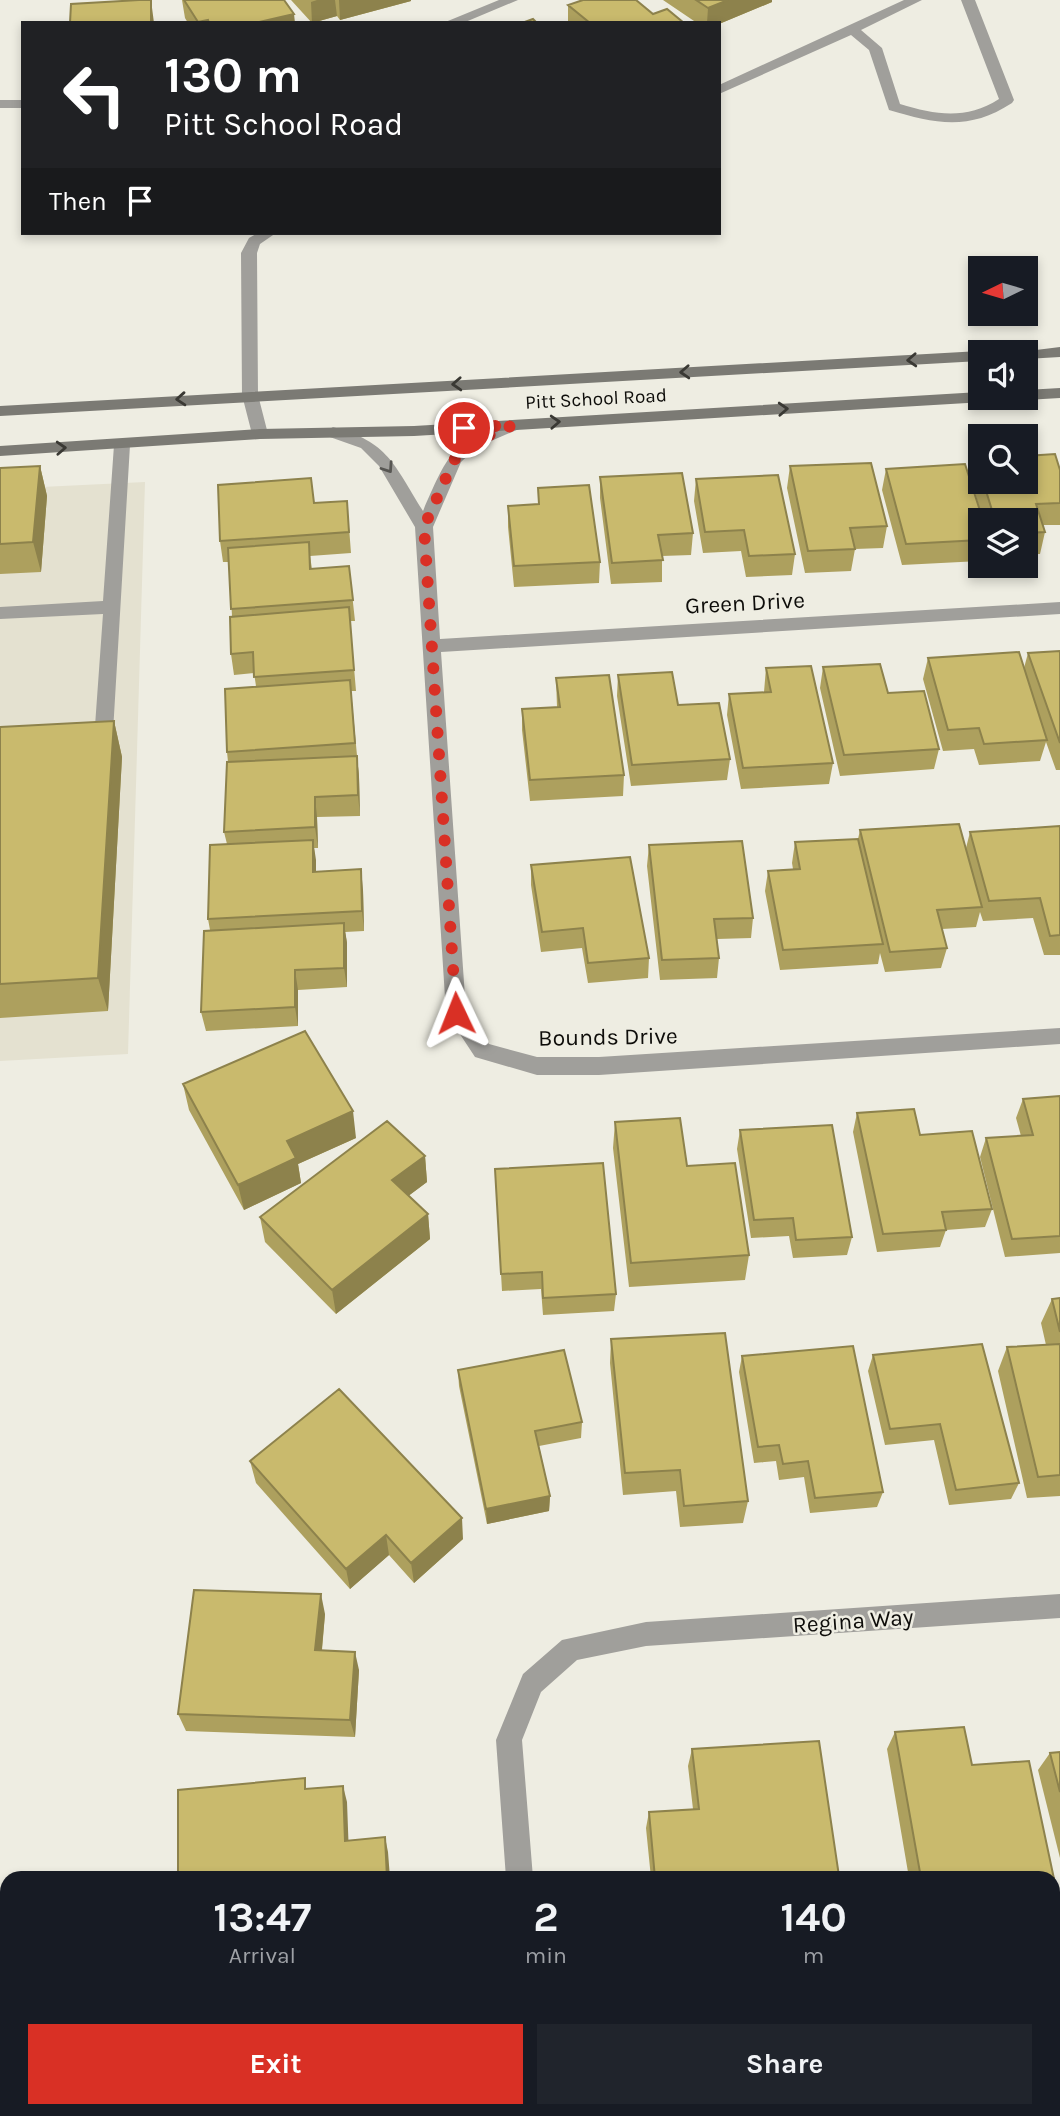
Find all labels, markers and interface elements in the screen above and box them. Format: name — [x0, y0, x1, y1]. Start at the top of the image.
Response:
text: 130 m — [164, 47, 302, 104]
icon: left — [49, 49, 140, 140]
text: Pitt School Road — [164, 106, 403, 143]
icon: arrive — [121, 182, 159, 220]
text: Then — [49, 186, 107, 217]
north arrow — [968, 256, 1038, 326]
map controls — [968, 256, 1038, 578]
button: sound — [968, 340, 1038, 410]
one-way arrow — [906, 352, 917, 367]
one-way arrow — [679, 364, 690, 379]
one-way arrow — [452, 376, 463, 391]
street label: Pitt School Road — [524, 384, 668, 414]
one-way arrow — [176, 392, 187, 407]
pin — [434, 398, 494, 458]
one-way arrow — [777, 402, 788, 417]
icon: arrive — [445, 409, 483, 447]
one-way arrow — [550, 415, 561, 430]
button: search — [968, 424, 1038, 494]
one-way arrow — [56, 440, 67, 455]
one-way arrow — [380, 461, 393, 474]
button: layers — [968, 508, 1038, 578]
street label: Green Drive — [684, 586, 806, 620]
position arrow — [419, 976, 493, 1050]
street label: Bounds Drive — [538, 1022, 678, 1052]
street label: Regina Way — [792, 1603, 915, 1639]
text: 13:47 — [213, 1892, 312, 1942]
text: 2 — [533, 1892, 559, 1942]
text: 140 — [780, 1892, 847, 1942]
text: Arrival — [229, 1942, 296, 1969]
text: min — [525, 1942, 567, 1969]
text: m — [803, 1942, 824, 1969]
button: Exit — [28, 2024, 523, 2104]
button: Share — [537, 2024, 1032, 2104]

